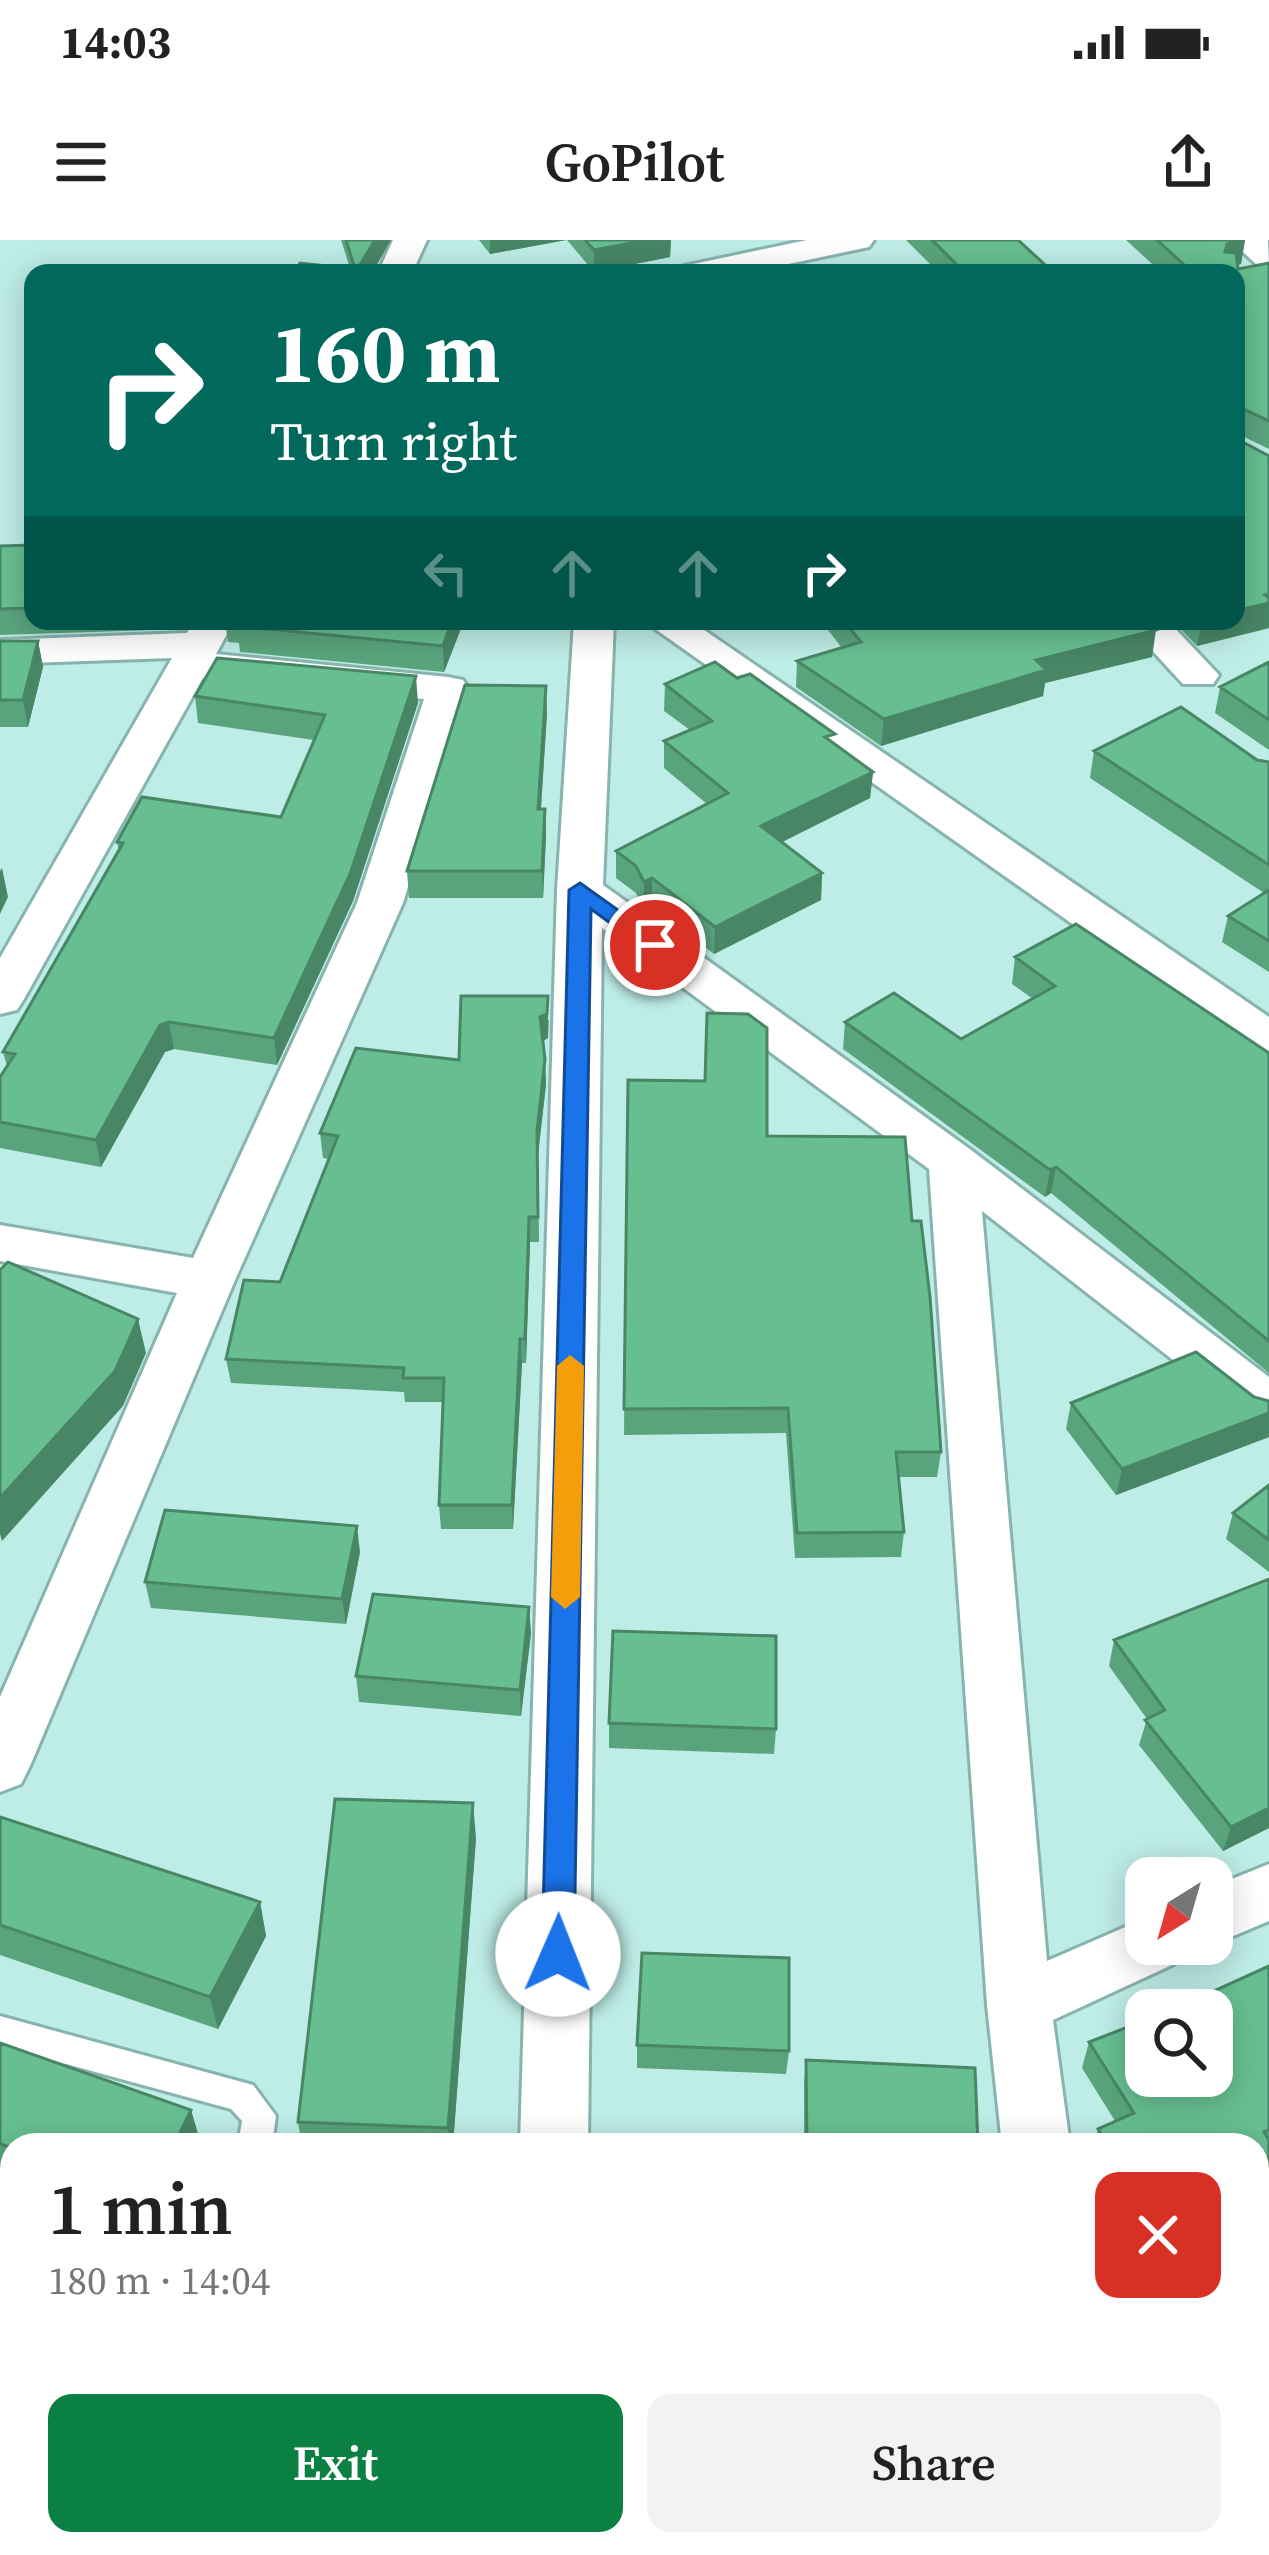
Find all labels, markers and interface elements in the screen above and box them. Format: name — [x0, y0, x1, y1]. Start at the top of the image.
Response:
text: 14:03 — [60, 11, 171, 73]
text: GoPilot — [545, 125, 724, 199]
icon: menu — [48, 129, 114, 195]
icon: share — [1155, 129, 1221, 195]
text: 160 m — [270, 295, 501, 410]
icon: right — [72, 312, 228, 468]
text: Turn right — [270, 404, 517, 478]
icon: left — [413, 540, 479, 606]
icon: ahead — [539, 540, 605, 606]
icon: ahead — [665, 540, 731, 606]
icon: right — [791, 540, 857, 606]
pin — [604, 894, 706, 996]
icon: arrive — [622, 912, 688, 978]
north arrow — [1125, 1857, 1233, 1965]
map controls — [1125, 1857, 1233, 2097]
position arrow — [495, 1891, 621, 2017]
button: search — [1125, 1989, 1233, 2097]
text: 1 min — [48, 2159, 233, 2258]
button: close — [1095, 2172, 1221, 2298]
text: 180 m · 14:04 — [48, 2254, 270, 2307]
button: Exit — [48, 2394, 623, 2532]
button: Share — [647, 2394, 1221, 2532]

